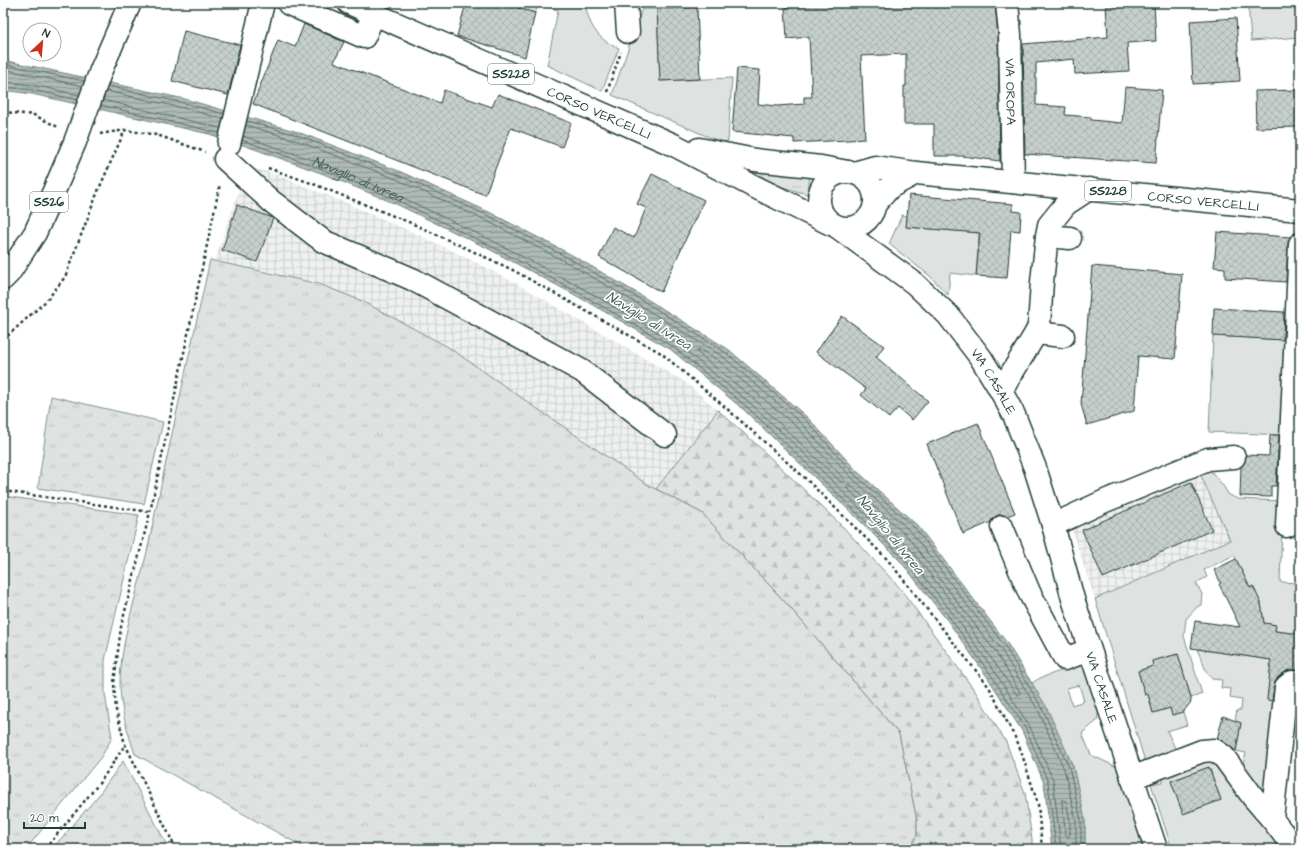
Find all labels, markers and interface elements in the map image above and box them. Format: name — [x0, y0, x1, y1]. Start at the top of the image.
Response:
north arrow — [22, 22, 62, 62]
text: N — [40, 25, 53, 42]
street label: VIA OROPA — [1000, 58, 1020, 126]
road number: SS228 — [488, 64, 534, 84]
street label: CORSO VERCELLI — [544, 83, 654, 144]
water label: Naviglio di Ivrea — [310, 152, 408, 208]
road number: SS228 — [1085, 181, 1131, 201]
street label: CORSO VERCELLI — [1147, 187, 1260, 216]
road number: SS26 — [30, 192, 68, 212]
water label: Naviglio di Ivrea — [602, 287, 696, 355]
street label: VIA CASALE — [966, 345, 1020, 418]
water label: Naviglio di Ivrea — [852, 491, 929, 579]
street label: VIA CASALE — [1081, 650, 1122, 726]
scale bar — [24, 804, 85, 830]
text: 20 m — [30, 810, 59, 827]

